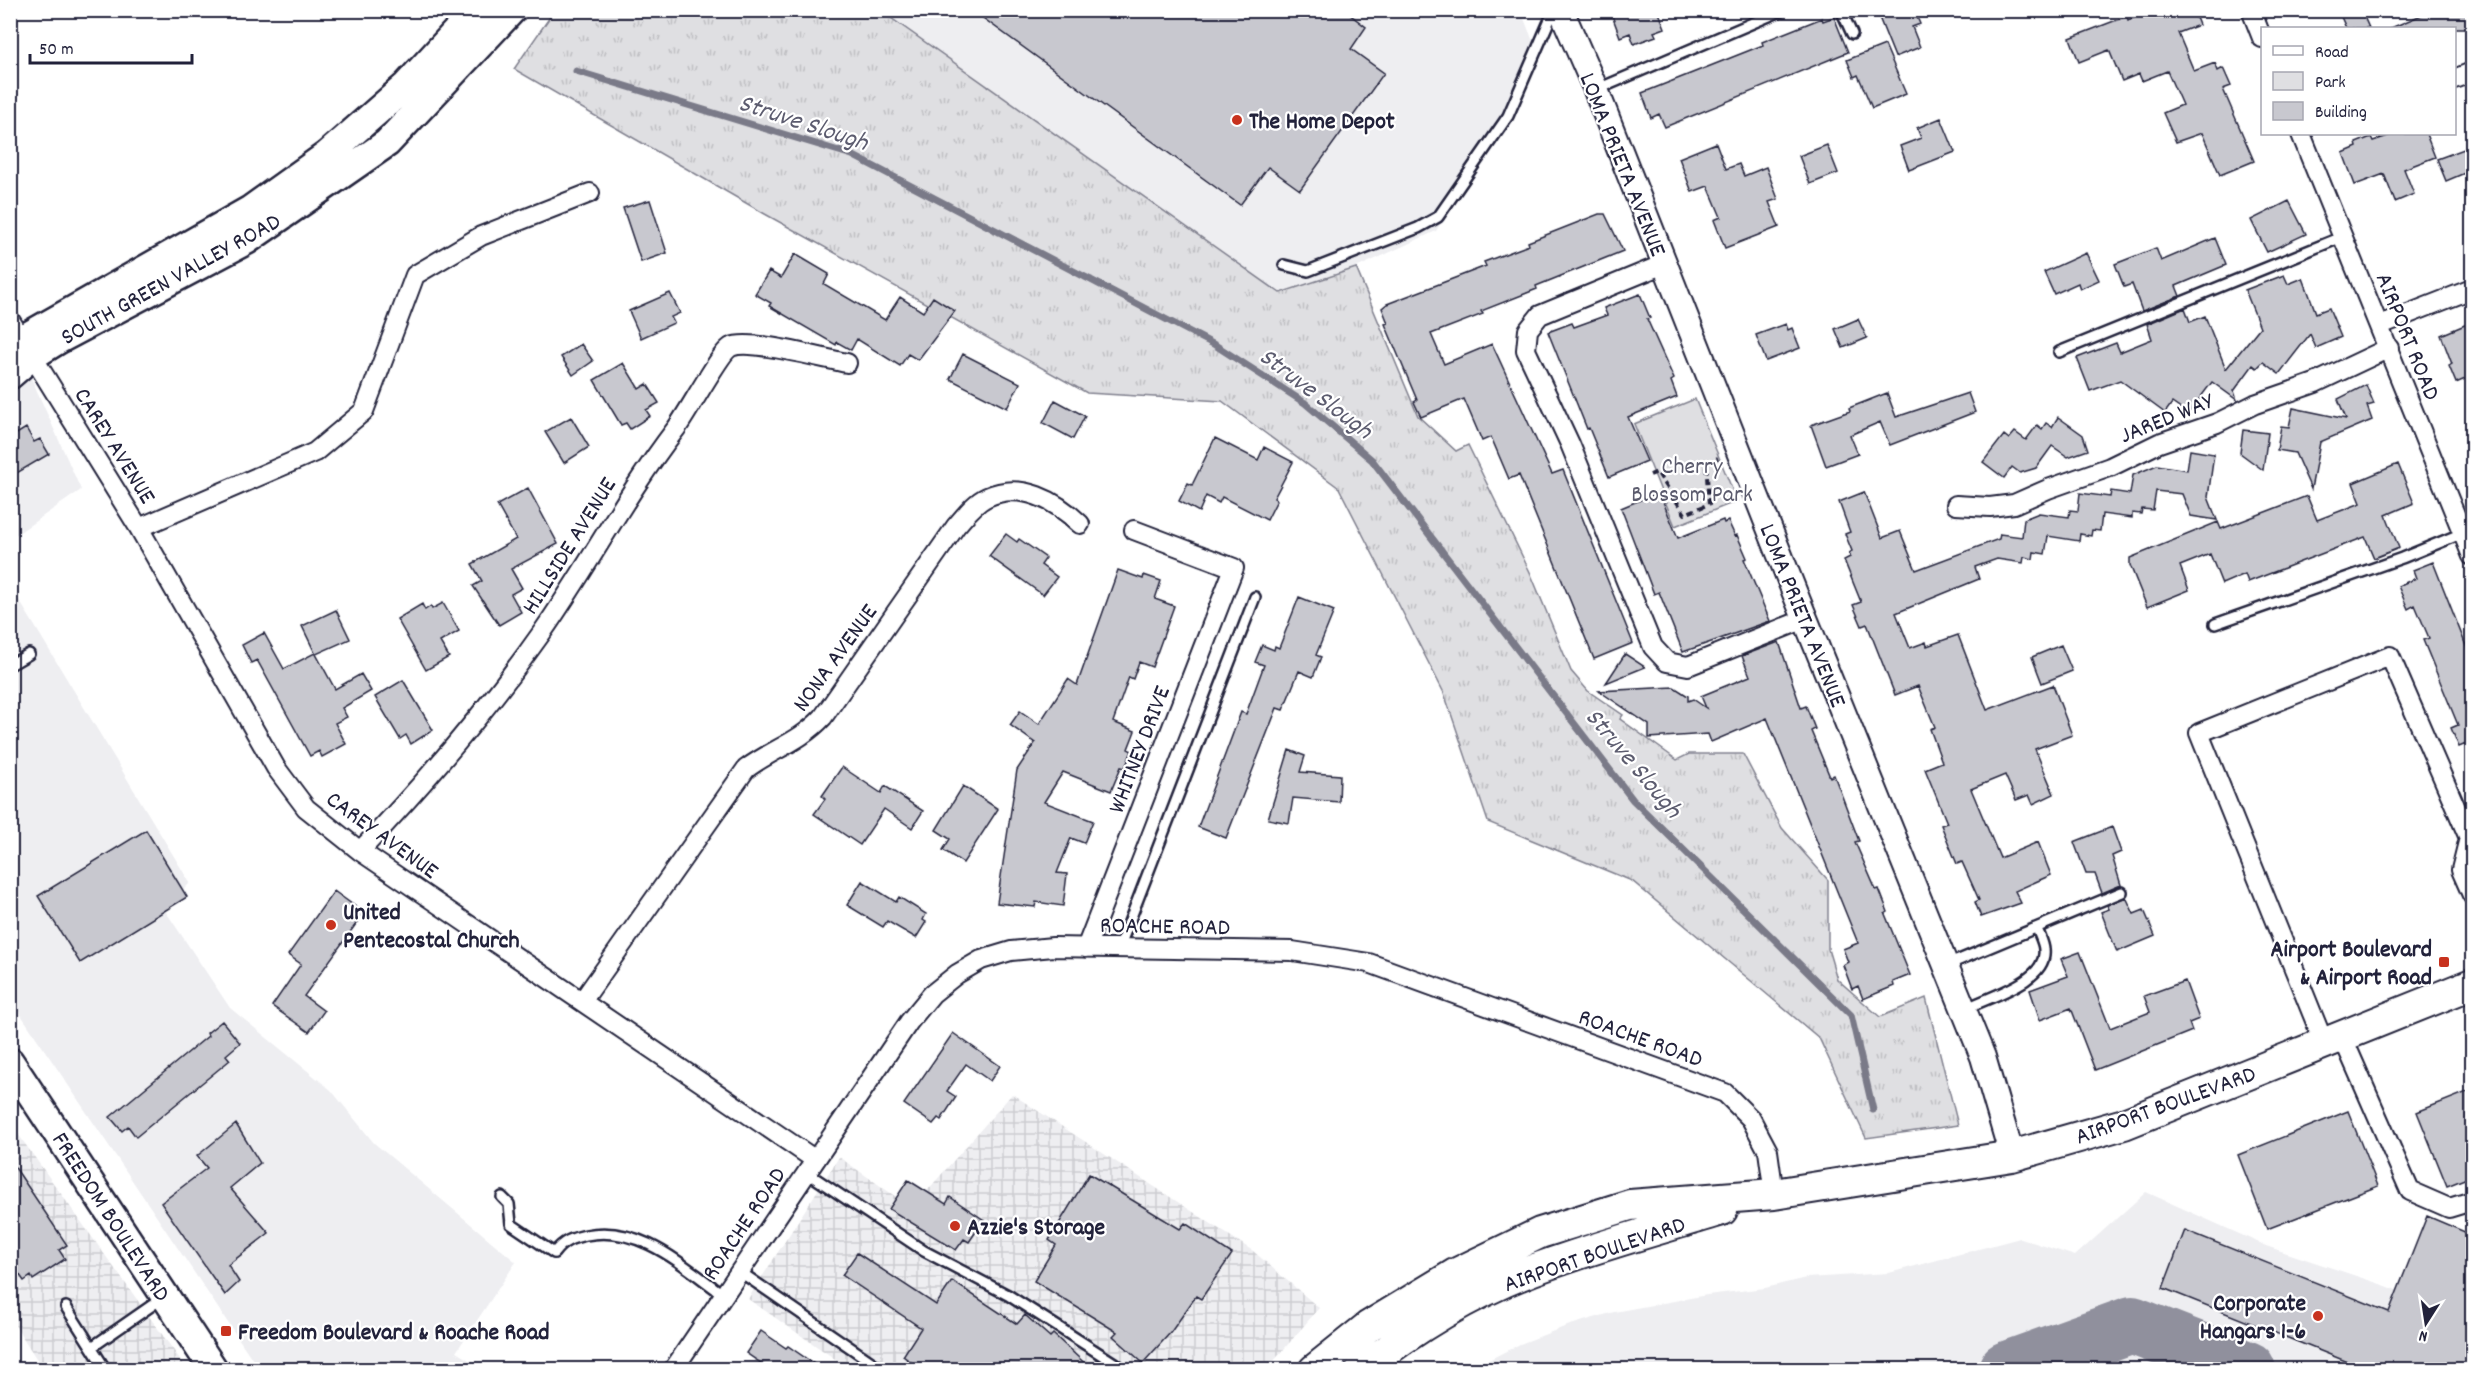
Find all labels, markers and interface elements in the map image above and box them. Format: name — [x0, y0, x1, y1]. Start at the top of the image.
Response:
scale bar — [30, 27, 192, 65]
legend — [2261, 27, 2456, 135]
text: 50 m — [39, 38, 74, 63]
text: Road — [2315, 41, 2349, 66]
street label: LOMA PRIETA AVENUE — [1569, 68, 1674, 262]
text: Park — [2315, 71, 2346, 96]
water label: Struve Slough — [734, 86, 873, 163]
text: Building — [2315, 101, 2367, 126]
place label: The Home Depot — [1249, 106, 1395, 140]
marker: The Home Depot — [1230, 113, 1244, 127]
street label: SOUTH GREEN VALLEY ROAD — [55, 206, 288, 355]
street label: AIRPORT ROAD — [2365, 268, 2447, 406]
water label: Struve Slough — [1250, 340, 1380, 451]
street label: CAREY AVENUE — [64, 382, 163, 512]
street label: JARED WAY — [2115, 385, 2220, 454]
park label: Cherry Blossom Park — [1631, 451, 1753, 513]
street label: HILLSIDE AVENUE — [515, 471, 626, 622]
street label: LOMA PRIETA AVENUE — [1749, 519, 1854, 713]
street label: NONA AVENUE — [786, 598, 887, 720]
street label: WHITNEY DRIVE — [1101, 681, 1181, 819]
water label: Struve Slough — [1575, 701, 1690, 828]
street label: CAREY AVENUE — [318, 784, 445, 889]
place label: United Pentecostal Church — [343, 897, 519, 959]
street label: ROACHE ROAD — [1100, 910, 1230, 946]
marker: United Pentecostal Church — [324, 918, 338, 932]
place label: Airport Boulevard & Airport Road — [2271, 934, 2432, 996]
marker: Airport Boulevard & Airport Road — [2437, 955, 2451, 969]
street label: ROACHE ROAD — [1573, 1002, 1707, 1078]
street label: AIRPORT BOULEVARD — [2071, 1058, 2261, 1155]
street label: FREEDOM BOULEVARD — [42, 1126, 177, 1309]
street label: ROACHE ROAD — [695, 1161, 796, 1288]
street label: AIRPORT BOULEVARD — [1500, 1209, 1690, 1303]
place label: Azzie's Storage — [967, 1212, 1105, 1246]
marker: Azzie's Storage — [948, 1219, 962, 1233]
place label: Corporate Hangars 1-6 — [2200, 1288, 2306, 1350]
north arrow — [2396, 1293, 2456, 1353]
marker: Corporate Hangars 1-6 — [2311, 1309, 2325, 1323]
place label: Freedom Boulevard & Roache Road — [238, 1317, 550, 1351]
text: N — [2417, 1323, 2430, 1347]
marker: Freedom Boulevard & Roache Road — [219, 1324, 233, 1338]

